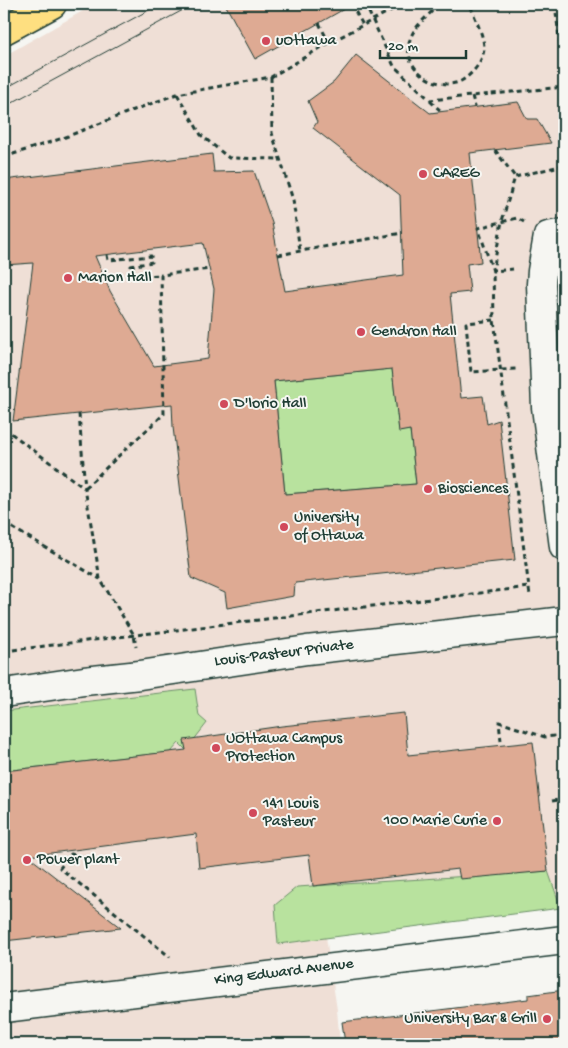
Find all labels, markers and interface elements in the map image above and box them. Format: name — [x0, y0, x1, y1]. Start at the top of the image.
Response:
scale bar — [380, 28, 467, 60]
place label: uOttawa — [276, 32, 337, 51]
marker: uOttawa — [260, 35, 272, 47]
text: 20 m — [388, 38, 418, 56]
place label: CAREG — [433, 165, 480, 184]
marker: CAREG — [417, 168, 429, 180]
place label: Marion Hall — [78, 269, 152, 288]
marker: Marion Hall — [62, 272, 74, 284]
place label: Gendron Hall — [371, 323, 457, 342]
marker: Gendron Hall — [355, 326, 367, 338]
place label: D'lorio Hall — [233, 395, 307, 414]
marker: D'lorio Hall — [218, 398, 230, 410]
place label: Biosciences — [437, 480, 509, 499]
marker: Biosciences — [422, 483, 434, 495]
place label: University of Ottawa — [294, 509, 365, 546]
marker: University of Ottawa — [278, 521, 290, 533]
street label: Louis-Pasteur Private — [213, 636, 355, 672]
place label: UOttawa Campus Protection — [225, 730, 343, 767]
marker: UOttawa Campus Protection — [210, 742, 222, 754]
place label: 141 Louis Pasteur — [262, 795, 319, 832]
marker: 141 Louis Pasteur — [247, 807, 259, 819]
place label: 100 Marie Curie — [383, 812, 488, 831]
marker: 100 Marie Curie — [491, 815, 503, 827]
place label: Power plant — [36, 851, 120, 870]
marker: Power plant — [21, 854, 33, 866]
street label: King Edward Avenue — [213, 955, 356, 991]
place label: University Bar & Grill — [404, 1010, 537, 1029]
marker: University Bar & Grill — [541, 1013, 553, 1025]

